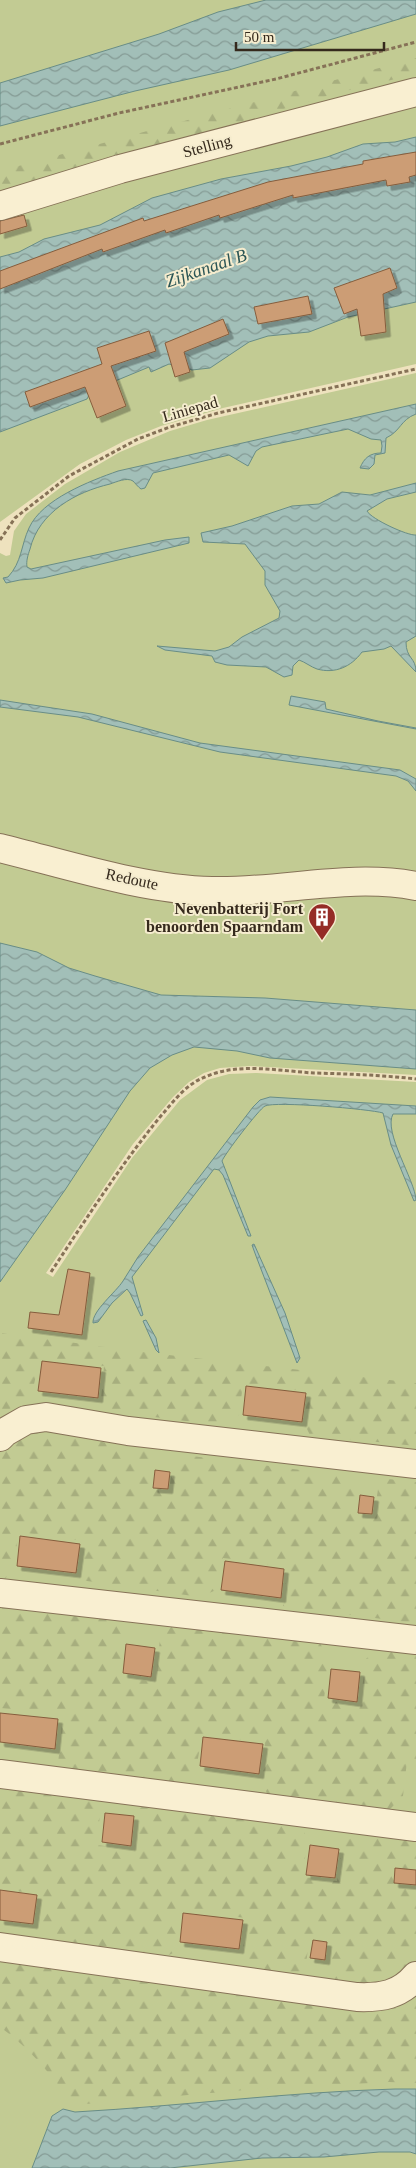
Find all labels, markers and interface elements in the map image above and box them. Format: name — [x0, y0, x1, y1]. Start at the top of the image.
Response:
scale bar — [236, 20, 384, 52]
text: 50 m — [244, 29, 275, 45]
street label: Stelling — [181, 131, 234, 162]
water label: Zijkanaal B — [163, 245, 249, 291]
street label: Liniepad — [160, 393, 220, 426]
street label: Redoute — [104, 865, 160, 893]
place label: Nevenbatterij Fort benoorden Spaarndam — [146, 900, 304, 936]
building icon: Nevenbatterij Fort benoorden Spaarndam — [307, 902, 337, 941]

